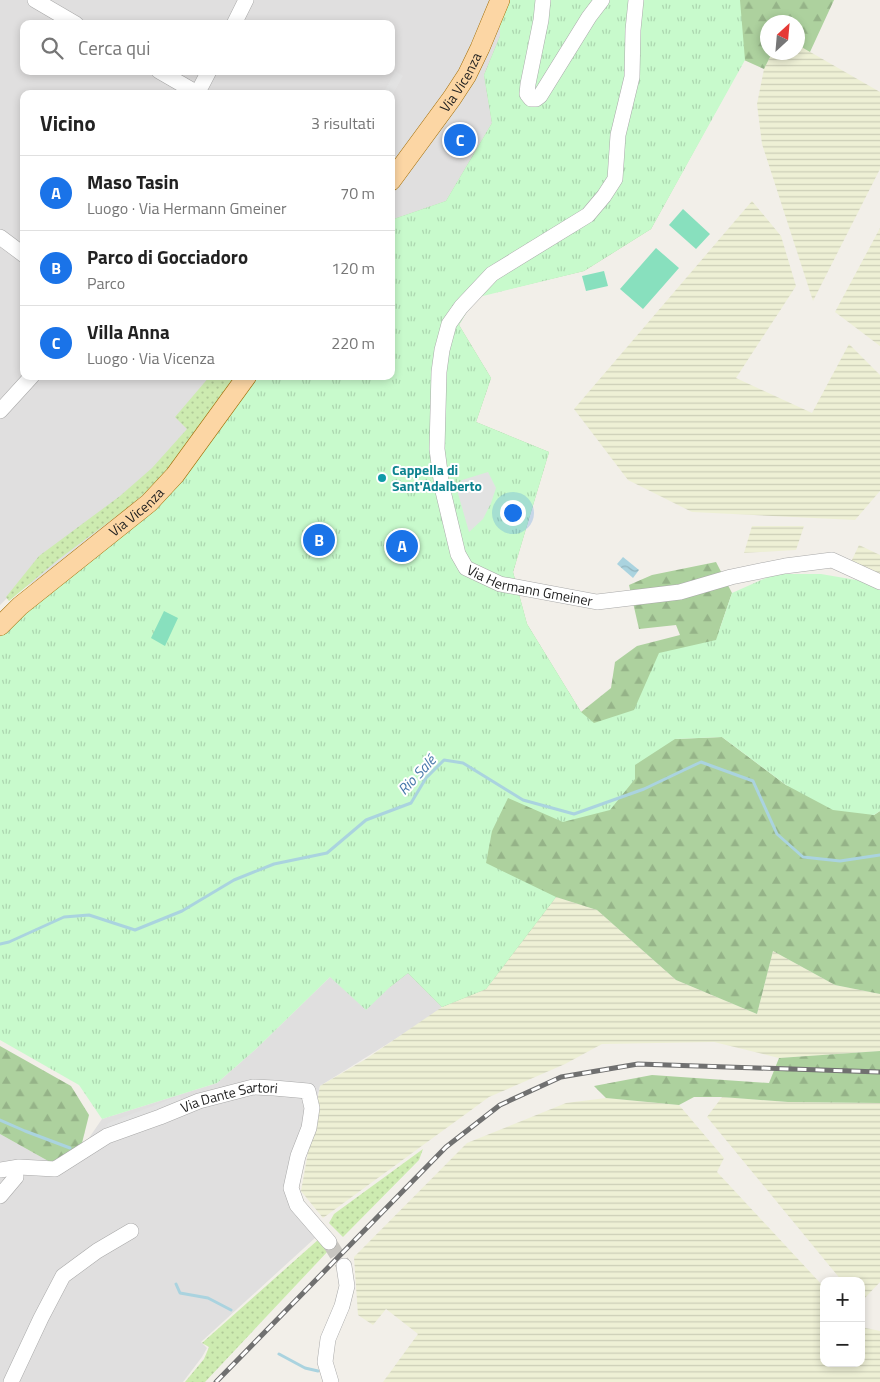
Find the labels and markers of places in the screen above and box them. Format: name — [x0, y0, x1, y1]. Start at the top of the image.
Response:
pin: C — [444, 121, 476, 159]
place label: Cappella di Sant'Adalberto — [392, 459, 482, 496]
marker: Cappella di Sant'Adalberto — [376, 472, 388, 484]
pin: B — [303, 521, 335, 559]
pin: A — [386, 527, 418, 565]

